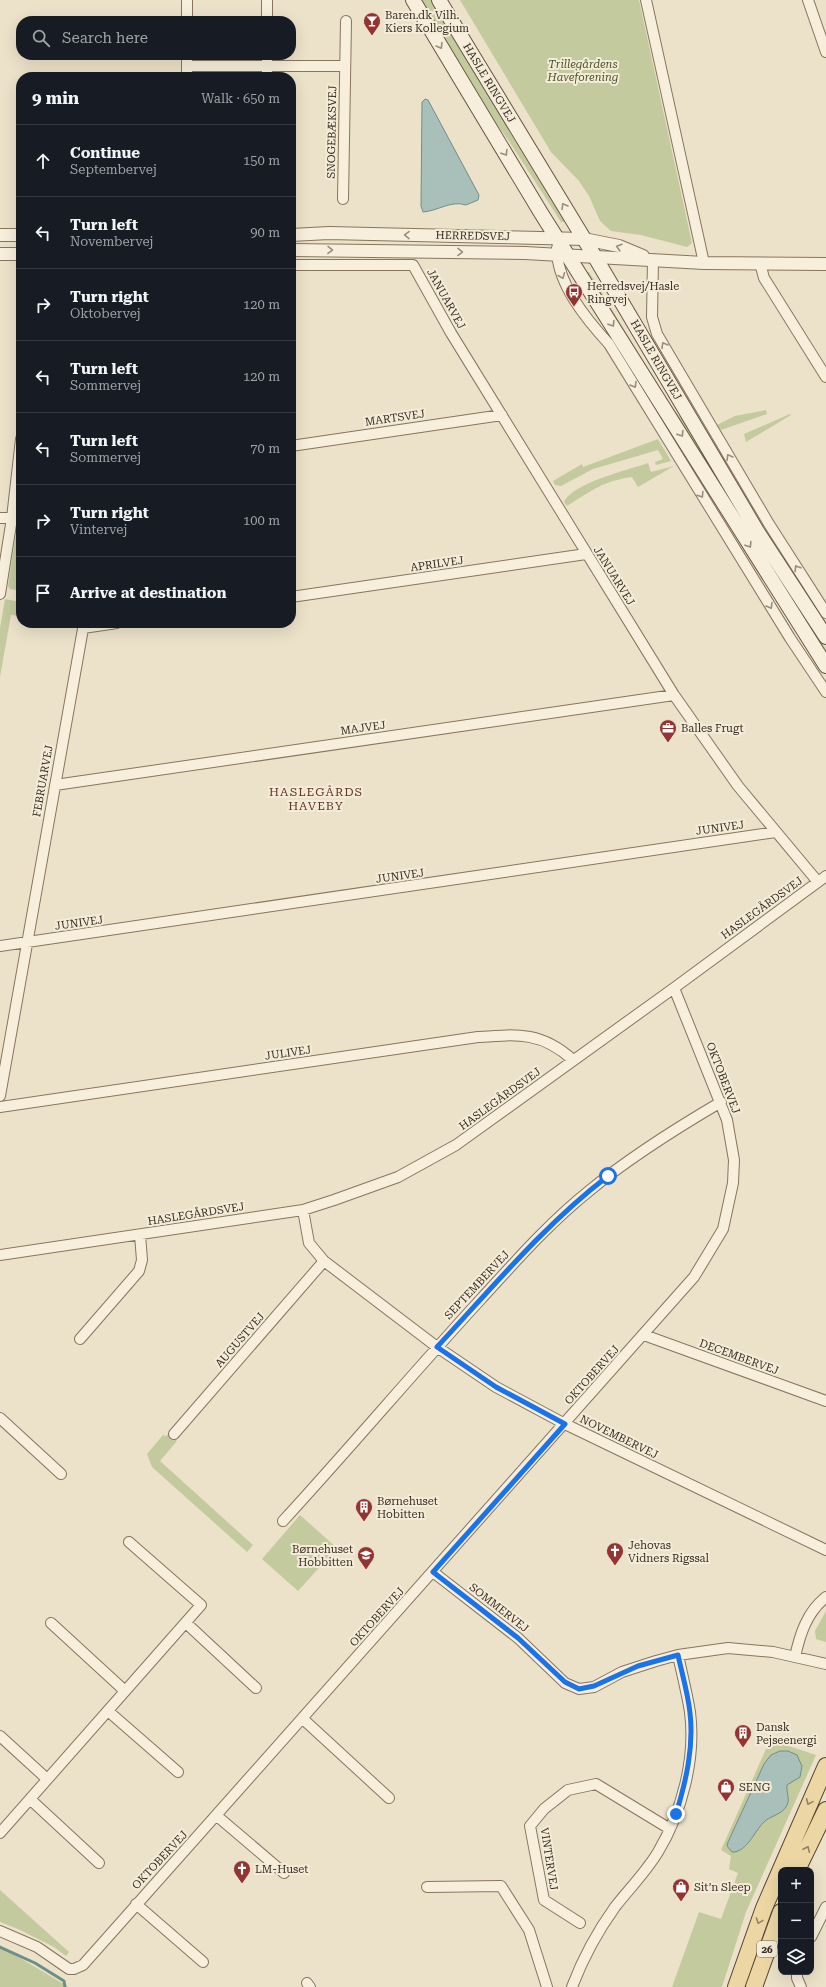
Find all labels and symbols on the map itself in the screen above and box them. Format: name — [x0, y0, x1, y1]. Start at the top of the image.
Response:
place label: Baren.dk Vilh. Kiers Kollegium — [385, 9, 469, 35]
bar icon: Baren.dk Vilh. Kiers Kollegium — [362, 11, 382, 36]
street label: HASLE RINGVEJ — [460, 41, 518, 125]
one-way arrow — [435, 42, 443, 49]
park label: Trillegårdens Haveforening — [547, 58, 619, 84]
street label: SNOGEBÆKSVEJ — [325, 85, 339, 179]
one-way arrow — [500, 149, 507, 156]
one-way arrow — [561, 203, 569, 210]
street label: HERREDSVEJ — [436, 229, 510, 243]
one-way arrow — [404, 231, 410, 239]
one-way arrow — [616, 243, 623, 252]
one-way arrow — [327, 246, 333, 254]
one-way arrow — [457, 248, 463, 256]
street label: JANUARVEJ — [424, 267, 468, 331]
one-way arrow — [558, 273, 566, 280]
place label: Herredsvej/Hasle Ringvej — [587, 280, 679, 306]
bus stop icon: Herredsvej/Hasle Ringvej — [564, 282, 584, 307]
street label: HASLE RINGVEJ — [628, 317, 684, 403]
one-way arrow — [607, 320, 615, 327]
one-way arrow — [661, 342, 668, 349]
one-way arrow — [629, 381, 636, 388]
street label: MARTSVEJ — [364, 407, 426, 429]
one-way arrow — [676, 430, 684, 437]
one-way arrow — [727, 454, 734, 461]
one-way arrow — [697, 491, 704, 498]
one-way arrow — [745, 541, 752, 548]
street label: JANUARVEJ — [591, 544, 637, 608]
street label: APRILVEJ — [409, 554, 465, 574]
one-way arrow — [795, 565, 802, 572]
one-way arrow — [765, 602, 772, 609]
street label: MAJVEJ — [340, 718, 386, 738]
office icon: Balles Frugt — [658, 718, 678, 743]
place label: Balles Frugt — [681, 722, 744, 735]
street label: FEBRUARVEJ — [30, 744, 56, 818]
district label: HASLEGÅRDS HAVEBY — [269, 785, 363, 813]
street label: JUNIVEJ — [695, 818, 745, 838]
street label: JUNIVEJ — [375, 866, 425, 886]
street label: HASLEGÅRDSVEJ — [718, 873, 805, 942]
street label: JUNIVEJ — [54, 913, 104, 933]
street label: OKTOBERVEJ — [703, 1040, 743, 1116]
street label: JULIVEJ — [264, 1043, 312, 1063]
street label: HASLEGÅRDSVEJ — [456, 1064, 543, 1133]
route start — [599, 1167, 617, 1185]
street label: HASLEGÅRDSVEJ — [147, 1199, 245, 1228]
street label: SEPTEMBERVEJ — [442, 1248, 512, 1322]
street label: AUGUSTVEJ — [213, 1310, 267, 1370]
street label: DECEMBERVEJ — [697, 1337, 781, 1377]
street label: OKTOBERVEJ — [562, 1343, 622, 1407]
street label: NOVEMBERVEJ — [578, 1412, 660, 1462]
place label: Børnehuset Hobitten — [377, 1495, 438, 1521]
building icon: Børnehuset Hobitten — [354, 1497, 374, 1522]
place label: Jehovas Vidners Rigssal — [628, 1539, 710, 1565]
church icon: Jehovas Vidners Rigssal — [605, 1541, 625, 1566]
place label: Børnehuset Hobbitten — [292, 1543, 353, 1569]
school or university icon: Børnehuset Hobbitten — [356, 1545, 376, 1570]
street label: SOMMERVEJ — [467, 1581, 531, 1635]
street label: OKTOBERVEJ — [347, 1585, 407, 1649]
place label: Dansk Pejseenergi — [756, 1721, 817, 1747]
building icon: Dansk Pejseenergi — [733, 1723, 753, 1748]
shop icon: SENG — [716, 1777, 736, 1802]
place label: SENG — [739, 1781, 771, 1794]
one-way arrow — [806, 1798, 814, 1805]
route end — [667, 1805, 685, 1823]
street label: VINTERVEJ — [538, 1827, 560, 1891]
street label: OKTOBERVEJ — [130, 1828, 190, 1892]
one-way arrow — [802, 1846, 810, 1853]
church icon: LM-Huset — [232, 1859, 252, 1884]
place label: LM-Huset — [255, 1863, 308, 1876]
shop icon: Sit’n Sleep — [671, 1877, 691, 1902]
place label: Sit’n Sleep — [694, 1881, 751, 1894]
one-way arrow — [755, 1918, 764, 1925]
road number: 26 — [757, 1941, 777, 1957]

